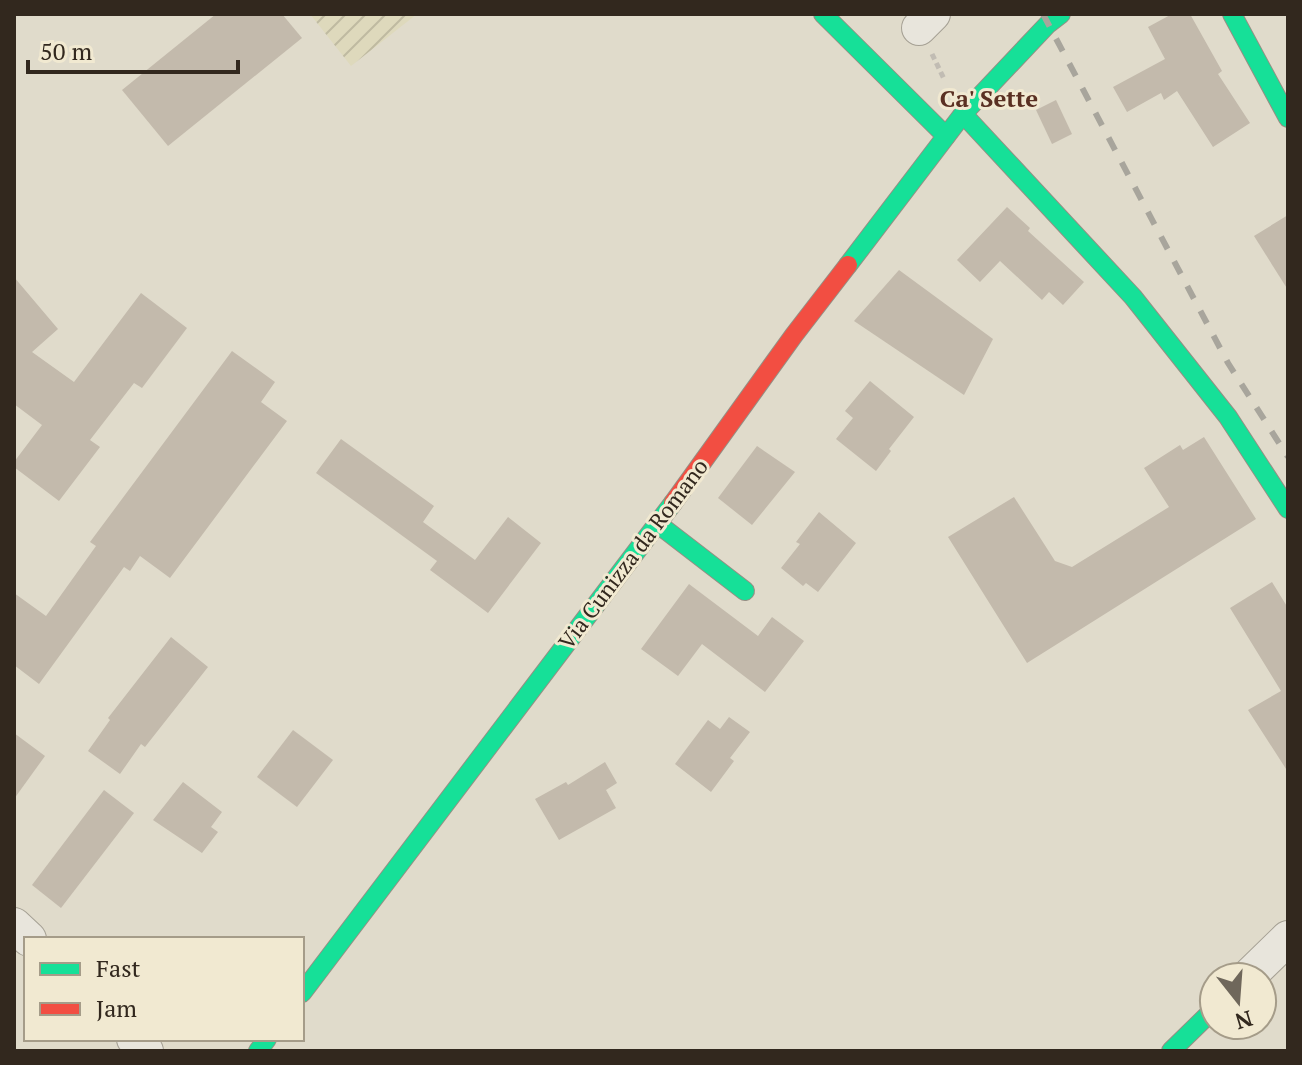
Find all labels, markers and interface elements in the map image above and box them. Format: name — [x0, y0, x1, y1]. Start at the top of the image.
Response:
scale bar — [28, 24, 238, 74]
text: 50 m — [40, 35, 92, 67]
district label: Ca' Sette — [940, 82, 1038, 114]
street label: Via Cunizza da Romano — [551, 452, 714, 655]
legend — [24, 937, 304, 1041]
text: Fast — [96, 952, 141, 984]
north arrow — [1198, 961, 1278, 1041]
text: Jam — [96, 992, 137, 1024]
text: N — [1231, 1004, 1256, 1037]

